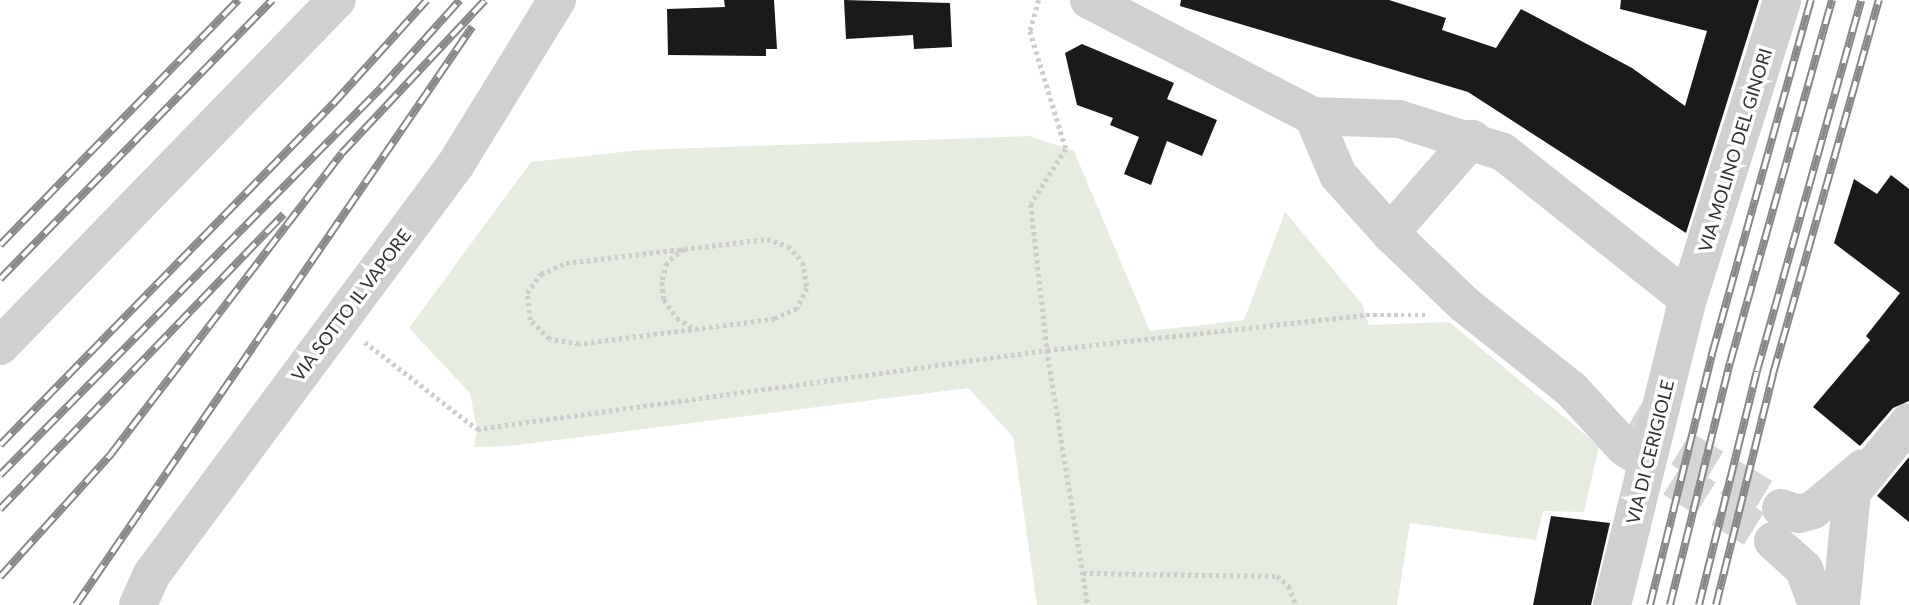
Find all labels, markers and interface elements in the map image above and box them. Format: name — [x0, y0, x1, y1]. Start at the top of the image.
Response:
street label: VIA MOLINO DEL GINORI — [1694, 45, 1776, 255]
street label: VIA SOTTO IL VAPORE — [286, 224, 416, 386]
street label: VIA DI CERIGIOLE — [1622, 377, 1678, 527]

